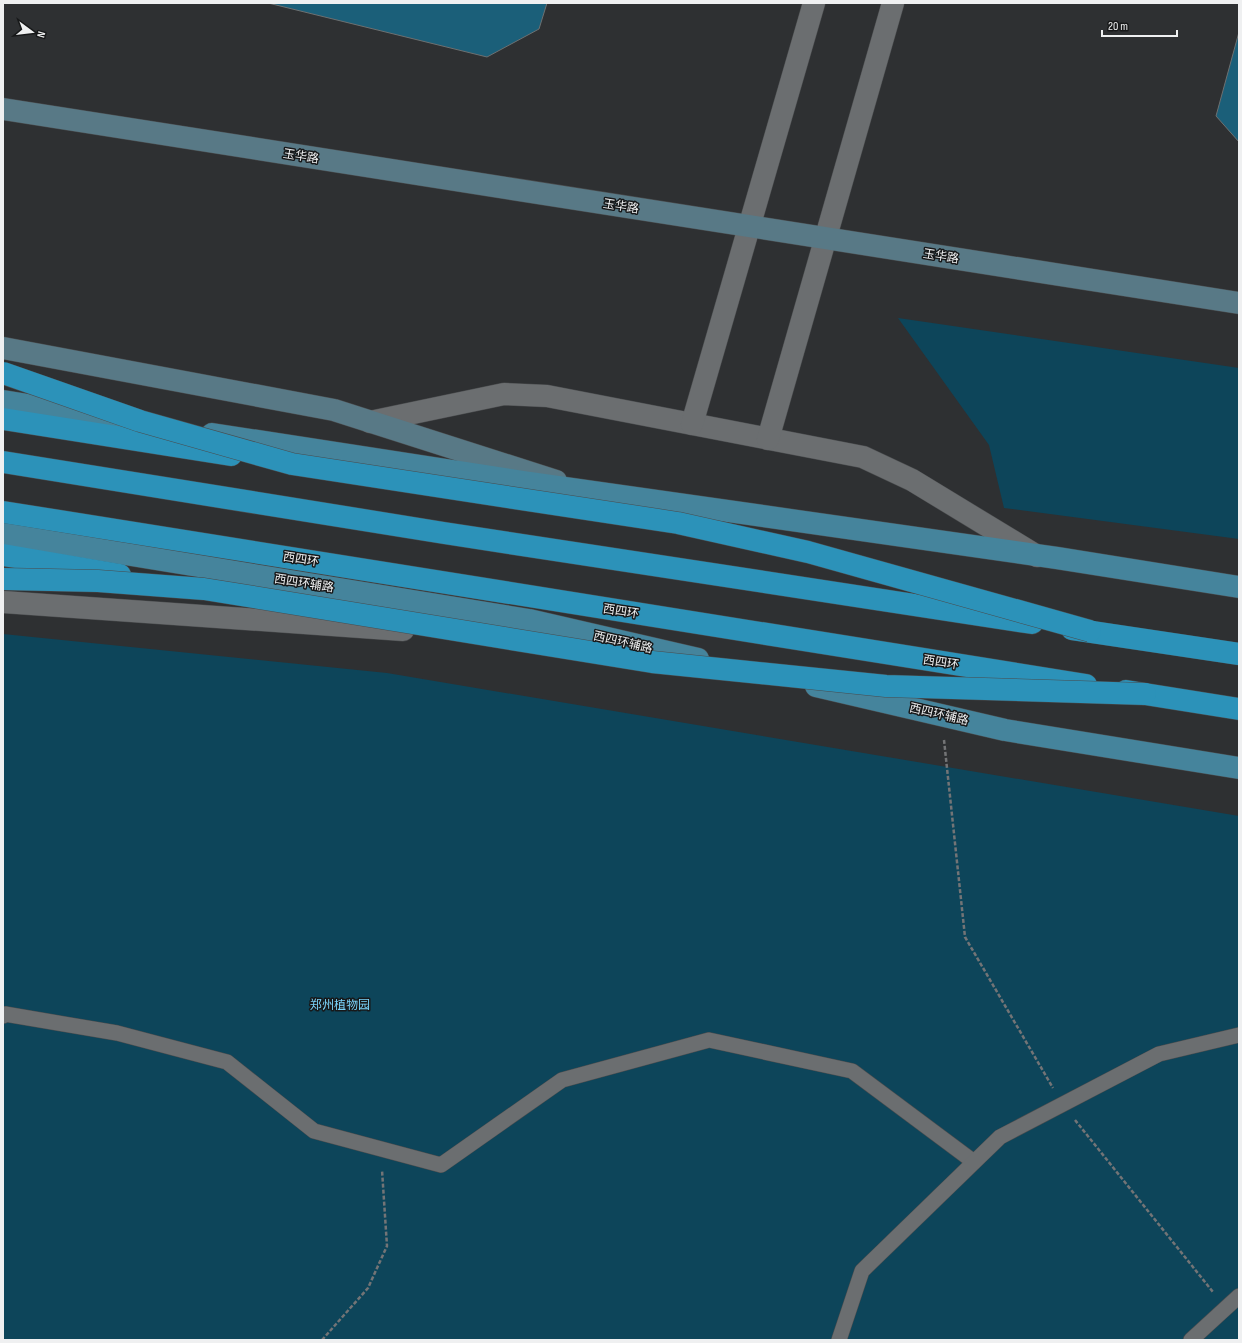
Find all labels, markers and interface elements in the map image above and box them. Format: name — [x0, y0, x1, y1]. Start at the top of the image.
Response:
north arrow — [12, 12, 52, 52]
scale bar — [1102, 12, 1177, 38]
text: 20 m — [1108, 19, 1128, 34]
text: N — [34, 30, 48, 39]
street label: 玉华路 — [282, 146, 320, 167]
street label: 玉华路 — [602, 196, 640, 217]
street label: 玉华路 — [922, 246, 960, 267]
street label: 西四环 — [282, 549, 320, 570]
street label: 西四环辅路 — [273, 571, 335, 596]
street label: 西四环 — [602, 601, 640, 622]
street label: 西四环辅路 — [592, 628, 654, 657]
street label: 西四环 — [922, 652, 960, 673]
street label: 西四环辅路 — [908, 700, 970, 729]
park label: 郑州植物园 — [310, 998, 370, 1013]

